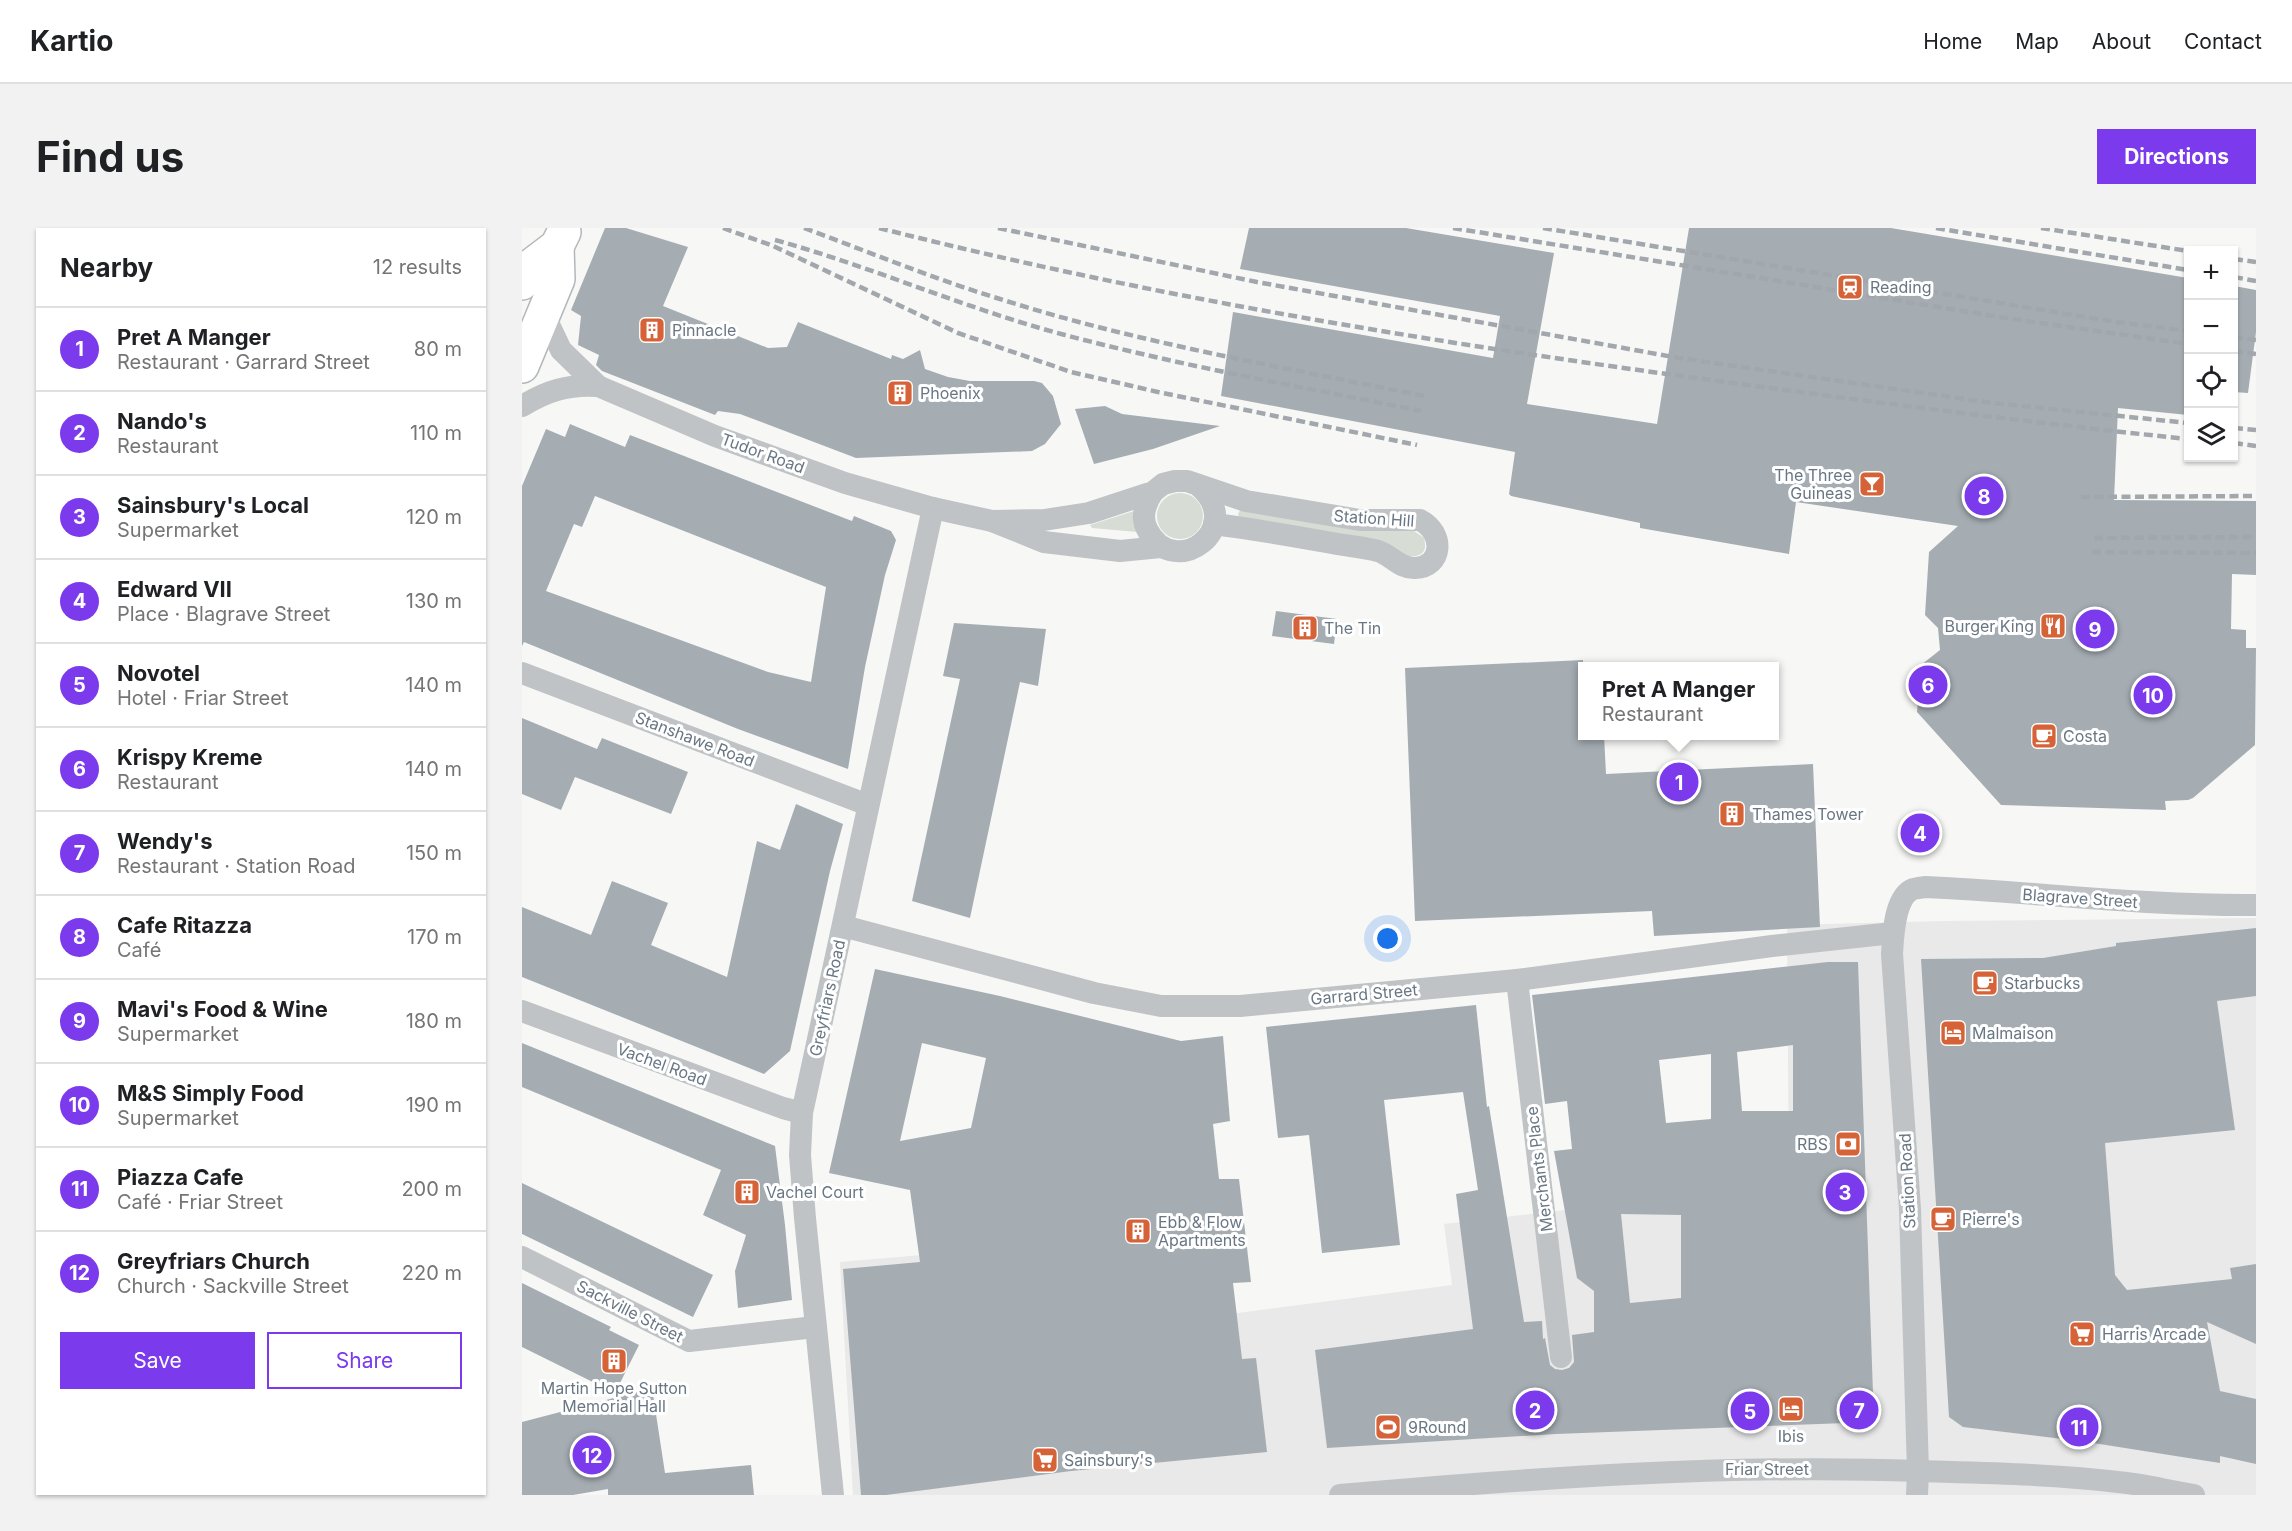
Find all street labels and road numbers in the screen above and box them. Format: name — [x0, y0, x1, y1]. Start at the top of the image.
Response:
street label: Tudor Road — [719, 429, 807, 477]
street label: Station Hill — [1333, 505, 1415, 531]
street label: Stanshawe Road — [633, 707, 757, 771]
street label: Blagrave Street — [2022, 884, 2138, 912]
street label: Greyfriars Road — [805, 938, 849, 1058]
street label: Garrard Street — [1310, 979, 1418, 1009]
street label: Vachel Road — [614, 1039, 710, 1089]
street label: Merchants Place — [1521, 1105, 1557, 1233]
street label: Station Road — [1895, 1133, 1919, 1229]
street label: Sackville Street — [573, 1276, 687, 1346]
street label: Friar Street — [1725, 1459, 1809, 1479]

